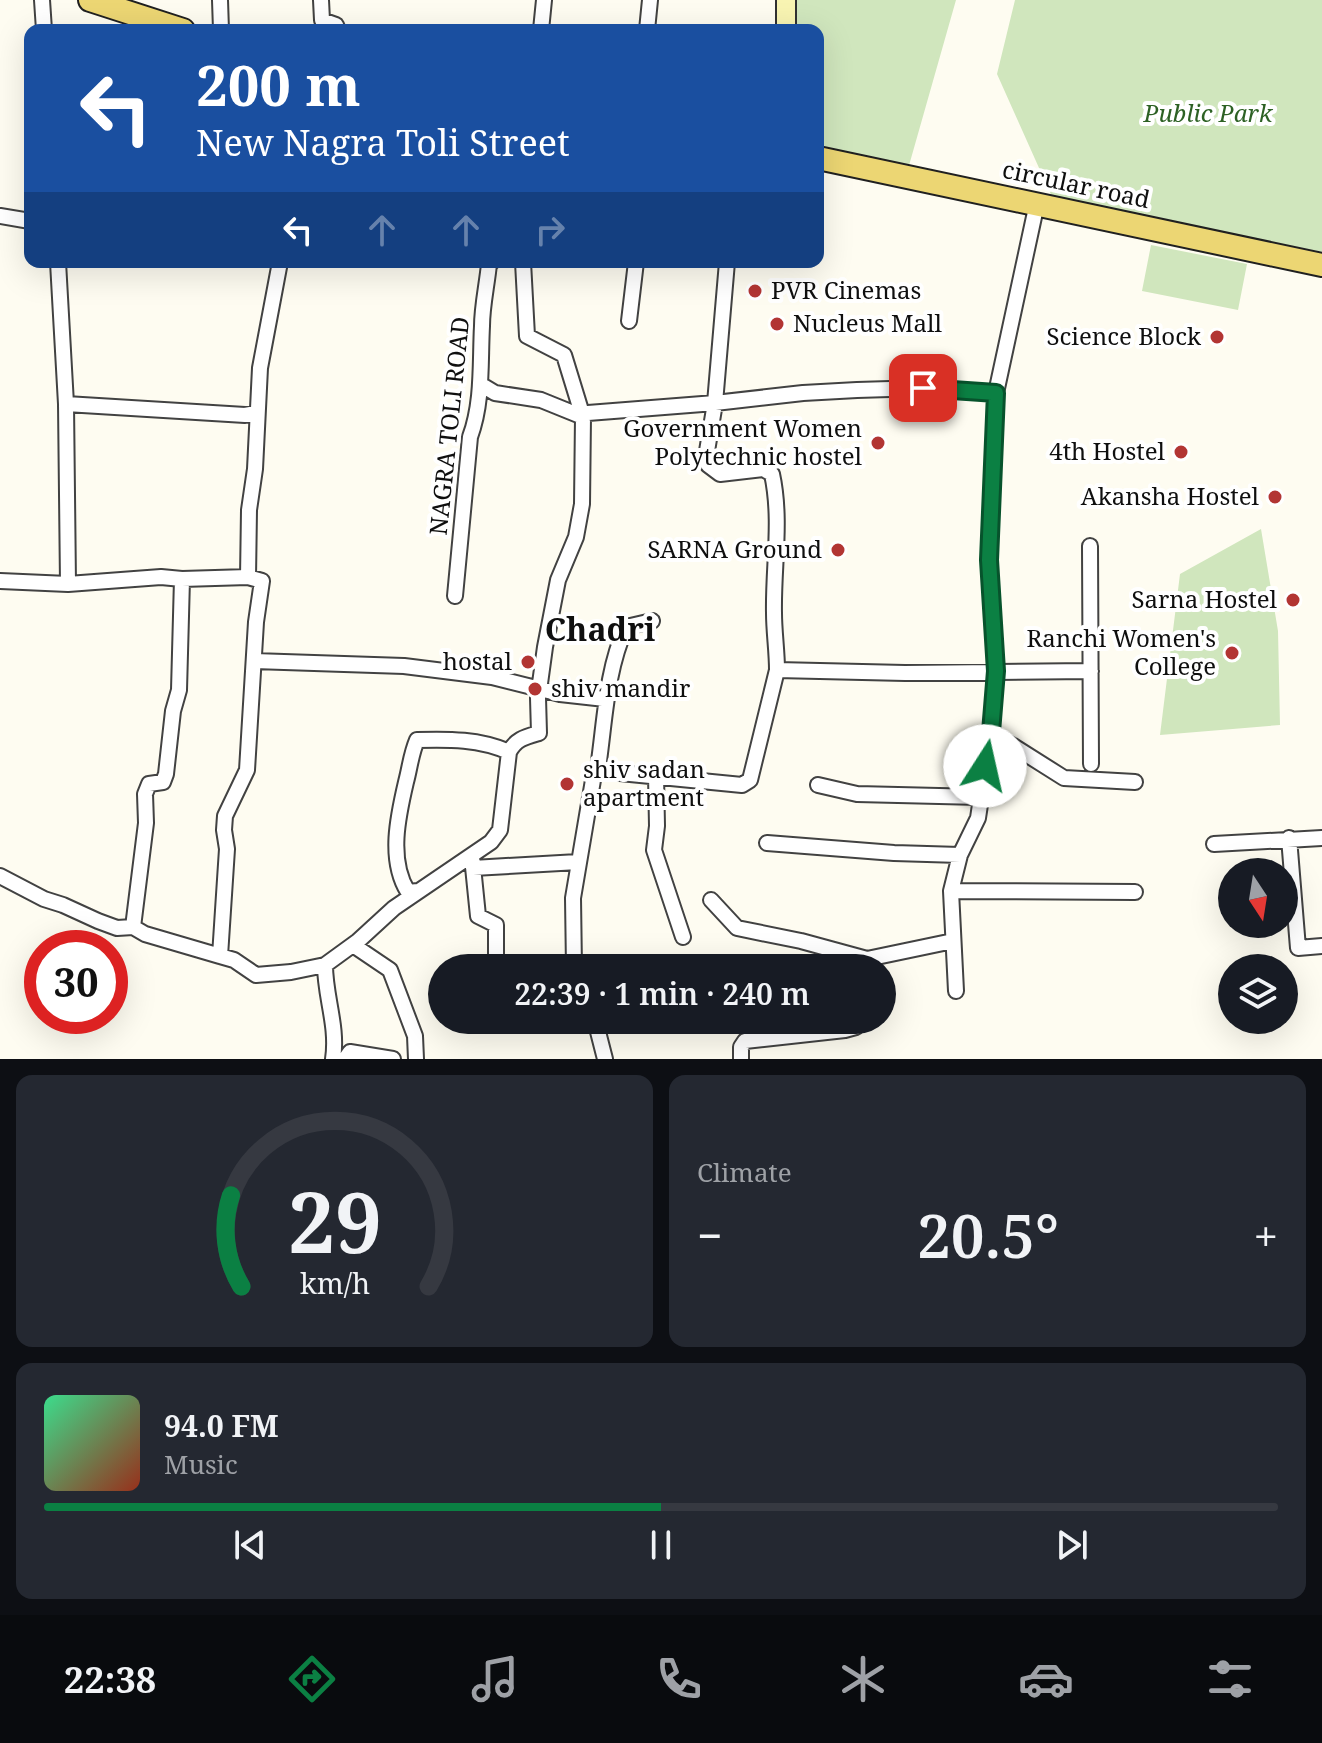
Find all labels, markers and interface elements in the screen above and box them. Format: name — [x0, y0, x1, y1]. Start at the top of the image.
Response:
text: 200 m — [196, 46, 361, 122]
icon: left — [64, 56, 168, 160]
park label: Public Park — [1143, 96, 1274, 129]
text: New Nagra Toli Street — [196, 118, 570, 167]
street label: circular road — [1000, 152, 1153, 215]
icon: left — [276, 208, 320, 252]
icon: ahead — [360, 208, 404, 252]
icon: ahead — [444, 208, 488, 252]
icon: right — [528, 208, 572, 252]
place label: PVR Cinemas — [771, 273, 921, 306]
marker: PVR Cinemas — [746, 282, 764, 300]
place label: Nucleus Mall — [793, 306, 942, 339]
street label: NAGRA TOLI ROAD — [421, 315, 476, 537]
marker: Nucleus Mall — [768, 315, 786, 333]
place label: Science Block — [1046, 319, 1202, 352]
marker: Science Block — [1208, 328, 1226, 346]
pin — [889, 354, 957, 422]
icon: arrive — [901, 366, 945, 410]
place label: Government Women Polytechnic hostel — [623, 411, 863, 472]
marker: Government Women Polytechnic hostel — [869, 434, 887, 452]
place label: 4th Hostel — [1049, 434, 1166, 467]
marker: 4th Hostel — [1172, 443, 1190, 461]
place label: Akansha Hostel — [1081, 479, 1260, 512]
marker: Akansha Hostel — [1266, 488, 1284, 506]
place label: SARNA Ground — [648, 532, 822, 565]
marker: SARNA Ground — [829, 541, 847, 559]
place label: Sarna Hostel — [1131, 582, 1278, 615]
marker: Sarna Hostel — [1284, 591, 1302, 609]
district label: Chadri — [545, 607, 655, 650]
place label: Ranchi Women's College — [1027, 621, 1216, 682]
place label: hostal — [443, 644, 513, 677]
marker: Ranchi Women's College — [1223, 644, 1241, 662]
marker: hostal — [519, 653, 537, 671]
place label: shiv mandir — [551, 671, 690, 704]
marker: shiv mandir — [526, 680, 544, 698]
position arrow — [943, 724, 1027, 808]
place label: shiv sadan apartment — [583, 752, 705, 813]
marker: shiv sadan apartment — [558, 775, 576, 793]
north arrow — [1218, 858, 1298, 938]
map controls — [1218, 858, 1298, 1034]
speed limit sign: 30 — [24, 930, 128, 1034]
button: layers — [1218, 954, 1298, 1034]
text: 22:39 · 1 min · 240 m — [514, 973, 810, 1014]
text: Climate — [697, 1154, 792, 1190]
text: 29 — [287, 1164, 382, 1277]
text: 20.5° — [917, 1194, 1059, 1276]
text: − — [697, 1205, 722, 1265]
text: + — [1253, 1205, 1278, 1265]
text: km/h — [299, 1263, 370, 1302]
text: 94.0 FM — [164, 1405, 279, 1446]
text: Music — [164, 1446, 238, 1482]
icon: previous — [228, 1523, 272, 1567]
icon: pause — [639, 1523, 683, 1567]
icon: next — [1050, 1523, 1094, 1567]
icon: directions — [284, 1651, 340, 1707]
icon: music — [467, 1651, 523, 1707]
icon: phone — [651, 1651, 707, 1707]
icon: climate — [835, 1651, 891, 1707]
icon: car — [1018, 1651, 1074, 1707]
icon: filters — [1202, 1651, 1258, 1707]
text: 22:38 — [64, 1655, 156, 1704]

